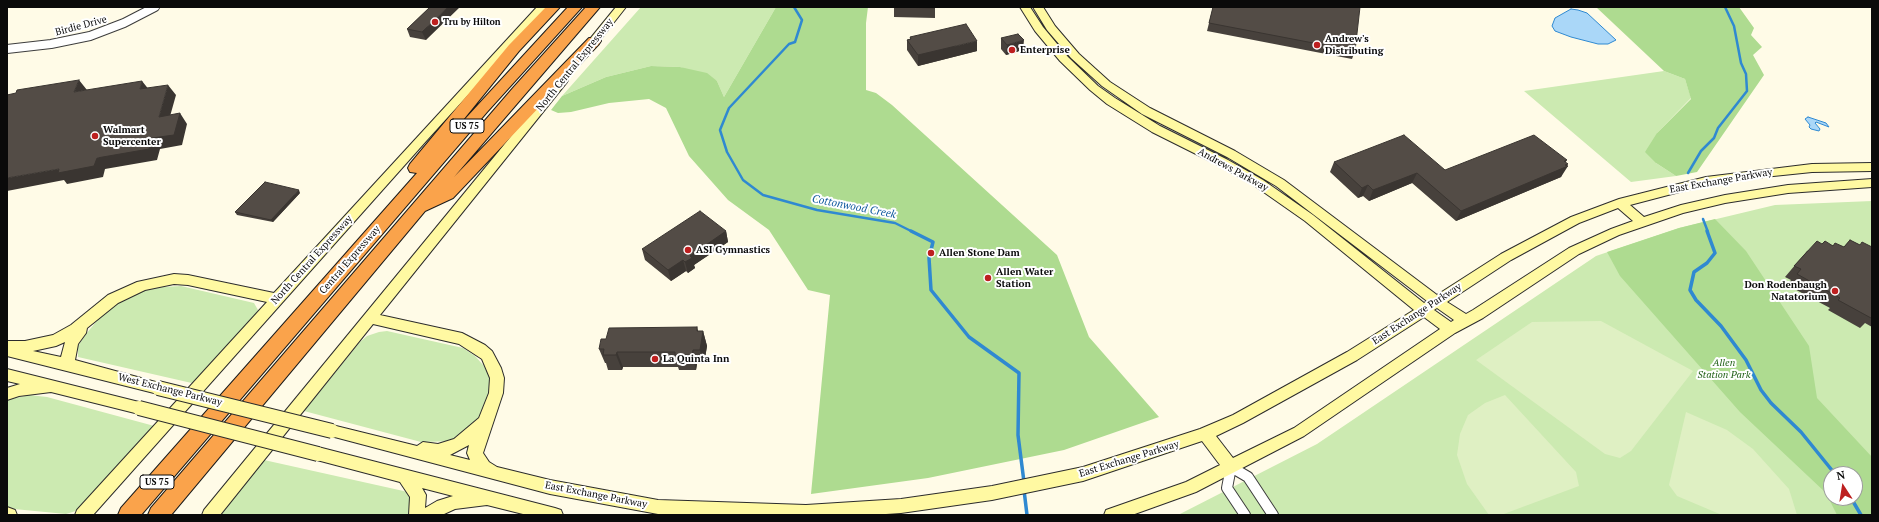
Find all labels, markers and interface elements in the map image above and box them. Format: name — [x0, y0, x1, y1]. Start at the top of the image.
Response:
street label: Birdie Drive — [54, 13, 108, 39]
street label: North Central Expressway — [534, 16, 616, 114]
marker: Tru by Hilton — [430, 17, 440, 27]
place label: Tru by Hilton — [443, 17, 501, 27]
place label: Andrew's Distributing — [1325, 33, 1383, 56]
marker: Andrew's Distributing — [1312, 40, 1322, 50]
place label: Enterprise — [1020, 44, 1070, 56]
marker: Enterprise — [1007, 45, 1017, 55]
road number: US 75 — [450, 119, 484, 133]
place label: Walmart Supercenter — [103, 124, 161, 148]
marker: Walmart Supercenter — [90, 131, 100, 141]
street label: Andrews Parkway — [1196, 146, 1270, 194]
street label: East Exchange Parkway — [1669, 166, 1773, 196]
water label: Cottonwood Creek — [811, 192, 897, 222]
street label: North Central Expressway — [269, 213, 355, 307]
street label: Central Expressway — [317, 223, 383, 297]
place label: ASI Gymnastics — [696, 244, 770, 256]
marker: ASI Gymnastics — [683, 245, 693, 255]
place label: Allen Stone Dam — [939, 247, 1020, 259]
marker: Allen Stone Dam — [926, 248, 936, 258]
place label: Allen Water Station — [996, 266, 1053, 290]
marker: Allen Water Station — [983, 273, 993, 283]
place label: Don Rodenbaugh Natatorium — [1744, 279, 1827, 302]
street label: East Exchange Parkway — [1370, 281, 1464, 347]
marker: Don Rodenbaugh Natatorium — [1830, 286, 1840, 296]
place label: La Quinta Inn — [663, 353, 729, 365]
marker: La Quinta Inn — [650, 354, 660, 364]
park label: Allen Station Park — [1698, 357, 1750, 380]
street label: West Exchange Parkway — [117, 371, 223, 409]
street label: East Exchange Parkway — [1078, 438, 1180, 480]
north arrow — [1823, 466, 1863, 506]
text: N — [1835, 468, 1846, 483]
road number: US 75 — [140, 475, 174, 489]
street label: East Exchange Parkway — [544, 479, 648, 511]

